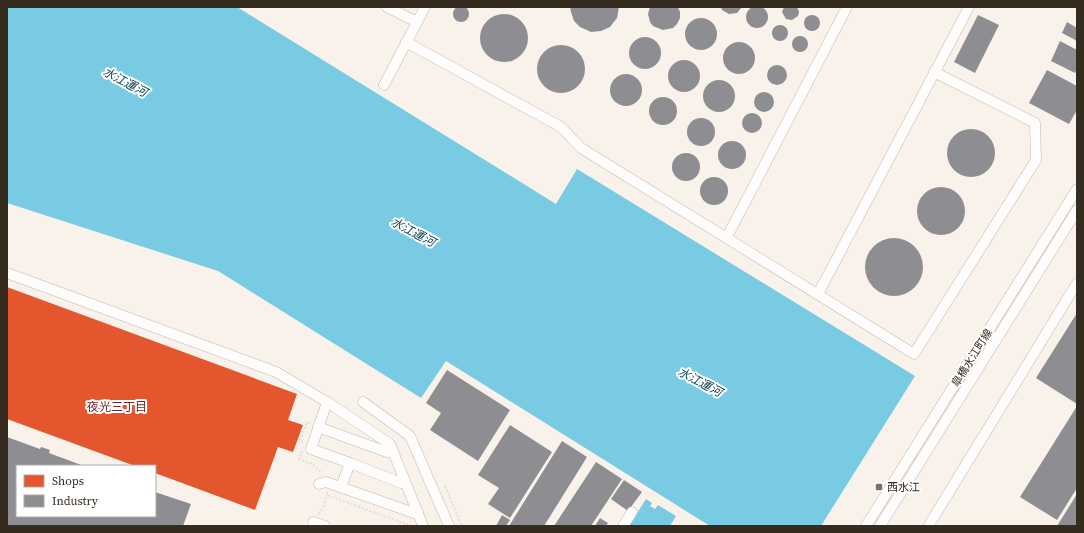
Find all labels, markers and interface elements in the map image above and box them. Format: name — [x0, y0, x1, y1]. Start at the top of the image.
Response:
water label: 水江運河 — [100, 64, 152, 101]
water label: 水江運河 — [388, 214, 440, 251]
street label: 皐橋水江町線 — [948, 326, 996, 390]
water label: 水江運河 — [675, 364, 727, 401]
district label: 夜光三丁目 — [86, 399, 147, 415]
legend — [16, 465, 156, 517]
text: Shops — [52, 473, 84, 489]
place label: 西水江 — [887, 480, 920, 495]
marker: 西水江 — [874, 482, 884, 492]
text: Industry — [52, 493, 99, 509]

